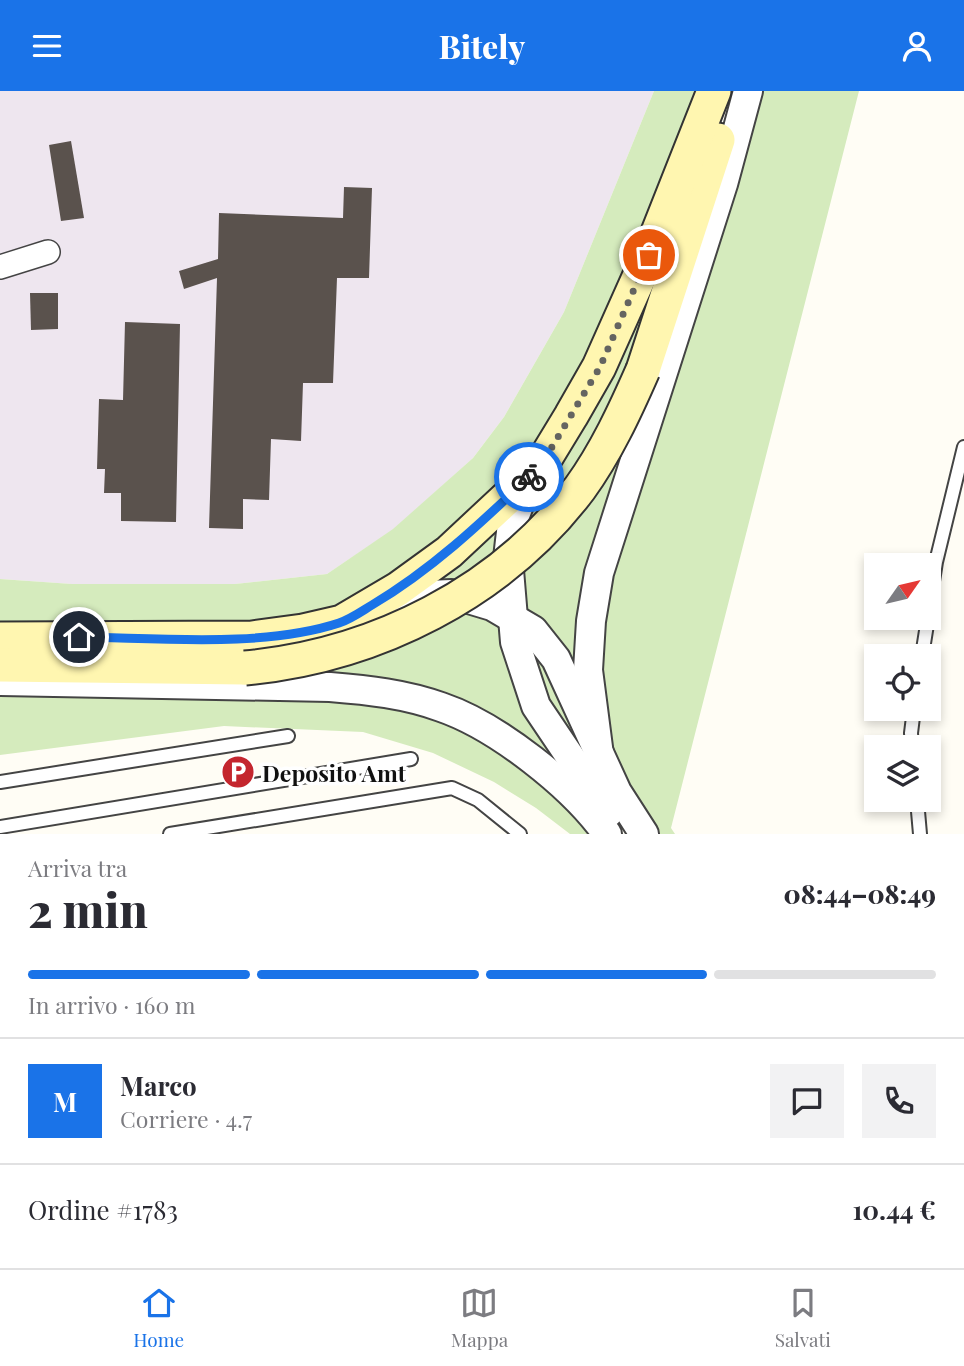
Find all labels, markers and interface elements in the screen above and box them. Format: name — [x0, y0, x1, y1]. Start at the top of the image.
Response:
text: Bitely — [439, 24, 525, 67]
icon: menu — [28, 27, 66, 65]
icon: person — [898, 27, 936, 65]
pin — [619, 225, 679, 285]
icon: bag — [630, 236, 668, 274]
courier — [494, 442, 564, 512]
icon: bike — [510, 458, 548, 496]
north arrow — [864, 553, 942, 630]
map controls — [864, 553, 941, 812]
pin — [49, 607, 109, 667]
icon: home — [60, 618, 98, 656]
button: locate — [864, 644, 941, 721]
button: layers — [864, 735, 941, 812]
parking icon: Deposito Amt — [219, 753, 257, 791]
place label: Deposito Amt — [262, 757, 407, 788]
text: Arriva tra — [28, 852, 127, 883]
text: 08:44–08:49 — [784, 876, 936, 911]
text: 2 min — [28, 878, 148, 940]
text: In arrivo · 160 m — [28, 989, 195, 1020]
button: chat — [770, 1064, 844, 1138]
button: phone — [862, 1064, 936, 1138]
text: Marco — [120, 1068, 197, 1103]
text: M — [53, 1084, 77, 1119]
text: Corriere · 4.7 — [120, 1103, 252, 1134]
text: Ordine #1783 — [28, 1192, 178, 1227]
text: 10.44 € — [852, 1192, 936, 1227]
tab: Home — [133, 1284, 184, 1352]
tab: Mappa — [451, 1284, 508, 1352]
tab: Salvati — [775, 1284, 831, 1352]

